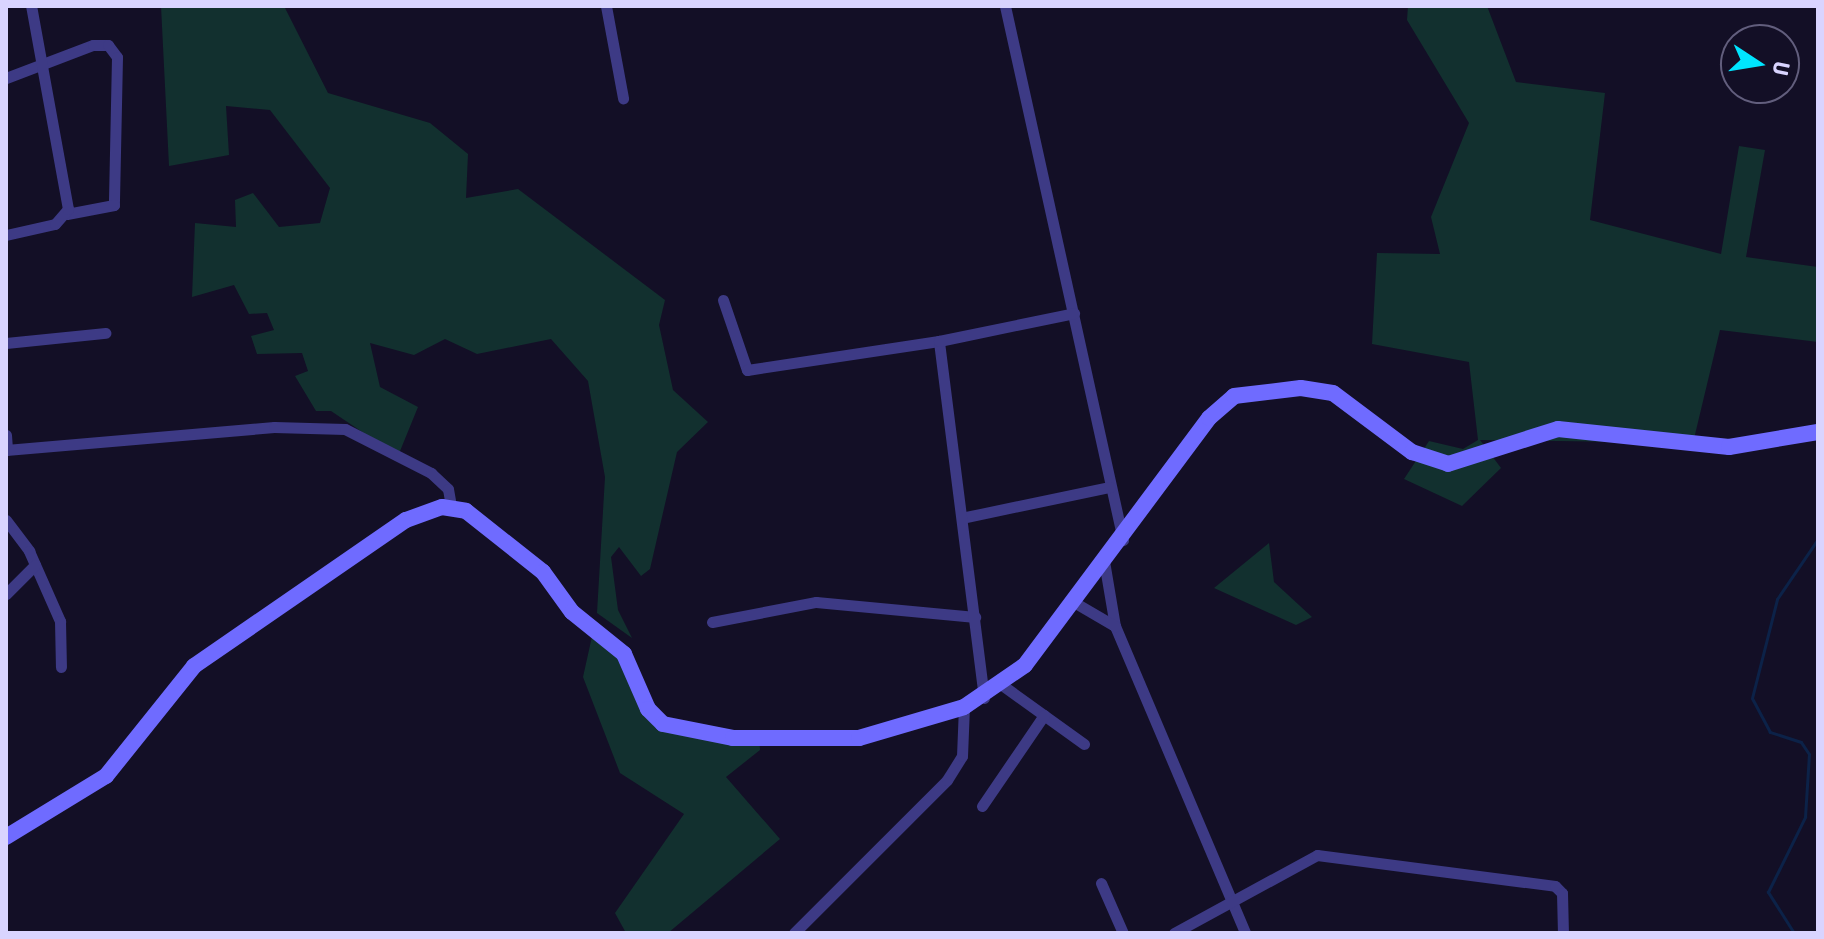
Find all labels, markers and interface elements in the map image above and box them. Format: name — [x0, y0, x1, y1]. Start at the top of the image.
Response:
north arrow — [1720, 24, 1800, 104]
text: U — [1767, 60, 1796, 78]

